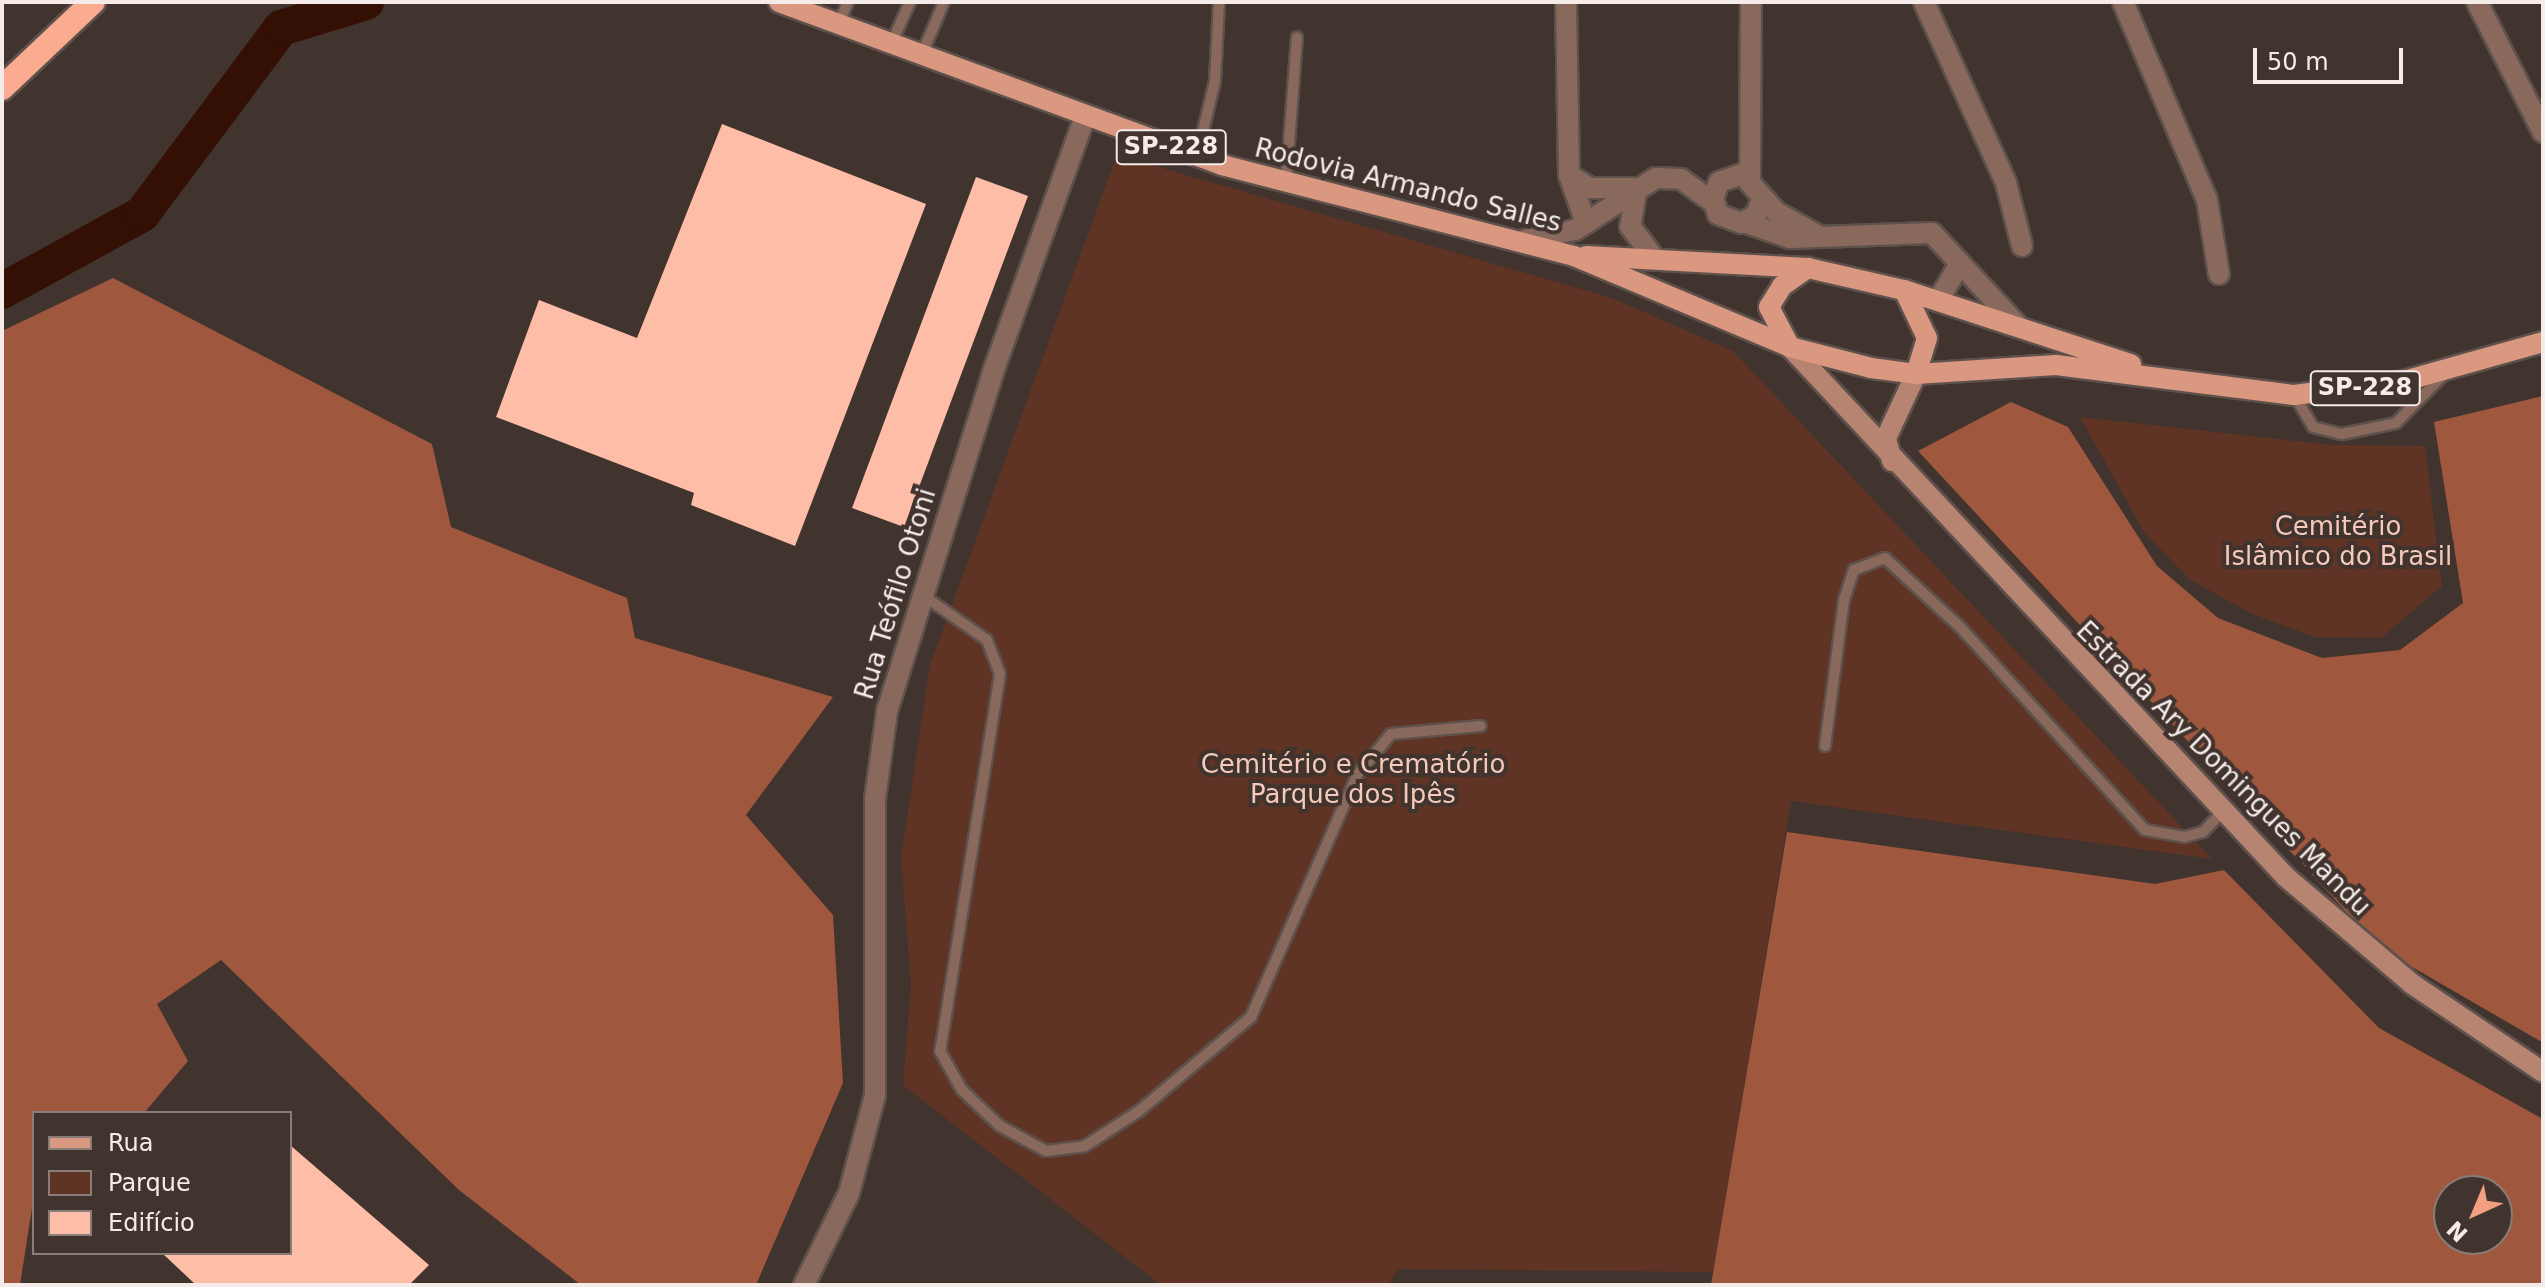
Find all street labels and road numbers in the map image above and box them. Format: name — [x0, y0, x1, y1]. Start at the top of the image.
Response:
road number: SP-228 — [1115, 127, 1227, 167]
street label: Rodovia Armando Salles — [1251, 133, 1565, 239]
road number: SP-228 — [2309, 368, 2421, 408]
street label: Rua Teófilo Otoni — [849, 485, 943, 703]
street label: Estrada Ary Domingues Mandu — [2069, 615, 2377, 923]

